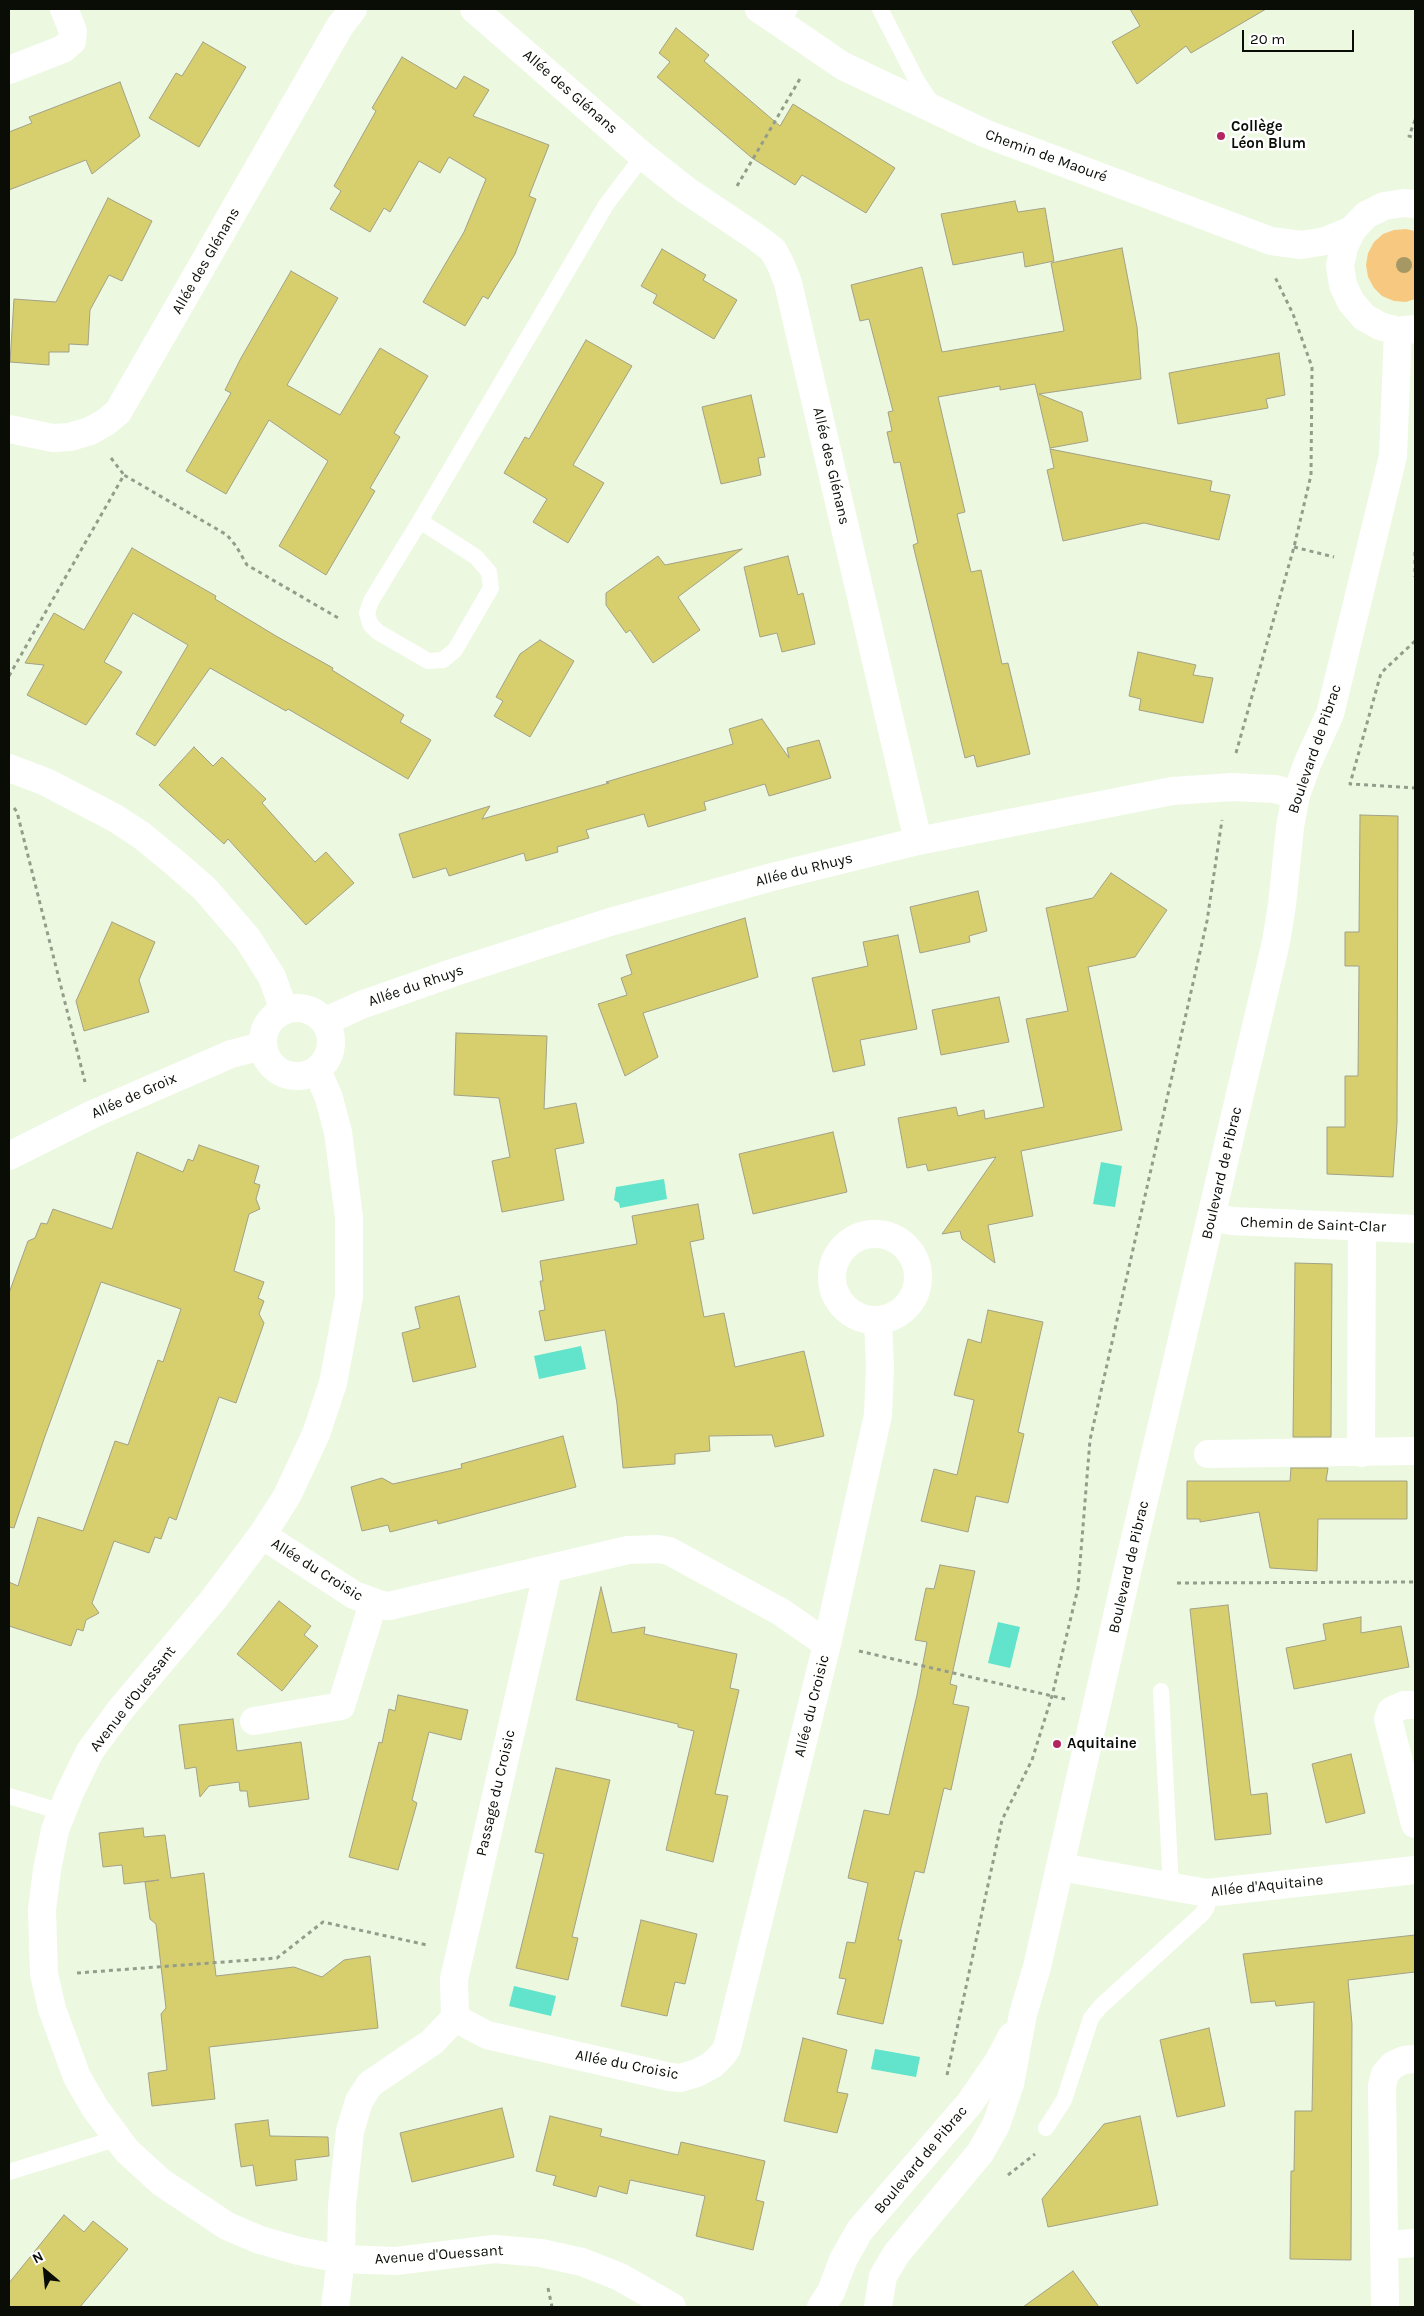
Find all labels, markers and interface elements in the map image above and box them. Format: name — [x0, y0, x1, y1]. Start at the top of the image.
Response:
scale bar — [1244, 20, 1356, 52]
text: 20 m — [1250, 30, 1285, 48]
street label: Allée des Glénans — [519, 46, 621, 138]
place label: Collège Léon Blum — [1231, 118, 1306, 153]
street label: Chemin de Maouré — [983, 126, 1109, 186]
marker: Collège Léon Blum — [1215, 130, 1227, 142]
street label: Allée des Glénans — [168, 205, 244, 317]
street label: Allée des Glénans — [809, 406, 853, 526]
street label: Boulevard de Pibrac — [1284, 682, 1346, 816]
street label: Allée du Rhuys — [753, 849, 855, 891]
street label: Allée du Rhuys — [366, 961, 466, 1011]
street label: Allée de Groix — [89, 1069, 179, 1123]
street label: Boulevard de Pibrac — [1198, 1105, 1246, 1241]
street label: Chemin de Saint-Clar — [1240, 1213, 1386, 1237]
street label: Boulevard de Pibrac — [1105, 1499, 1153, 1635]
street label: Allée du Croisic — [268, 1535, 366, 1605]
street label: Avenue d'Ouessant — [86, 1643, 180, 1755]
street label: Allée du Croisic — [791, 1653, 833, 1759]
street label: Passage du Croisic — [473, 1728, 519, 1858]
place label: Aquitaine — [1067, 1735, 1137, 1753]
marker: Aquitaine — [1051, 1738, 1063, 1750]
street label: Allée d'Aquitaine — [1210, 1871, 1324, 1901]
street label: Allée du Croisic — [574, 2046, 680, 2084]
street label: Boulevard de Pibrac — [871, 2102, 971, 2218]
street label: Avenue d'Ouessant — [374, 2242, 504, 2268]
north arrow — [20, 2246, 70, 2296]
text: N — [29, 2247, 46, 2267]

